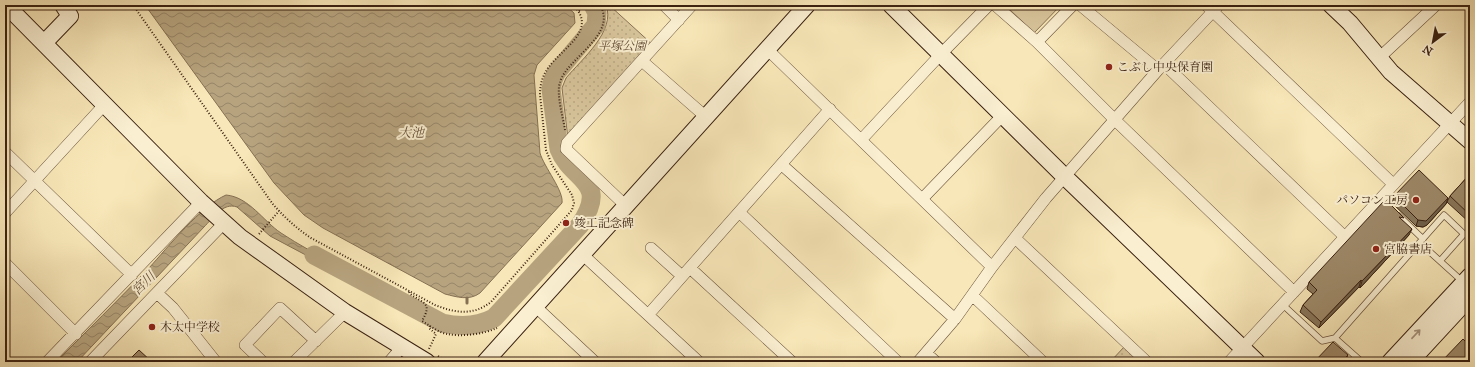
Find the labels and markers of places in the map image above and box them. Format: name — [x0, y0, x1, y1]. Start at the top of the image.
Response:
place label: こぶし中央保育園 — [1117, 60, 1213, 74]
marker: こぶし中央保育園 — [1104, 62, 1114, 72]
place label: パソコン工房 — [1336, 193, 1408, 207]
marker: パソコン工房 — [1411, 195, 1421, 205]
place label: 竣工記念碑 — [574, 216, 634, 230]
marker: 竣工記念碑 — [561, 218, 571, 228]
place label: 宮脇書店 — [1384, 242, 1432, 256]
marker: 宮脇書店 — [1371, 244, 1381, 254]
place label: 木太中学校 — [160, 320, 220, 334]
marker: 木太中学校 — [147, 322, 157, 332]

